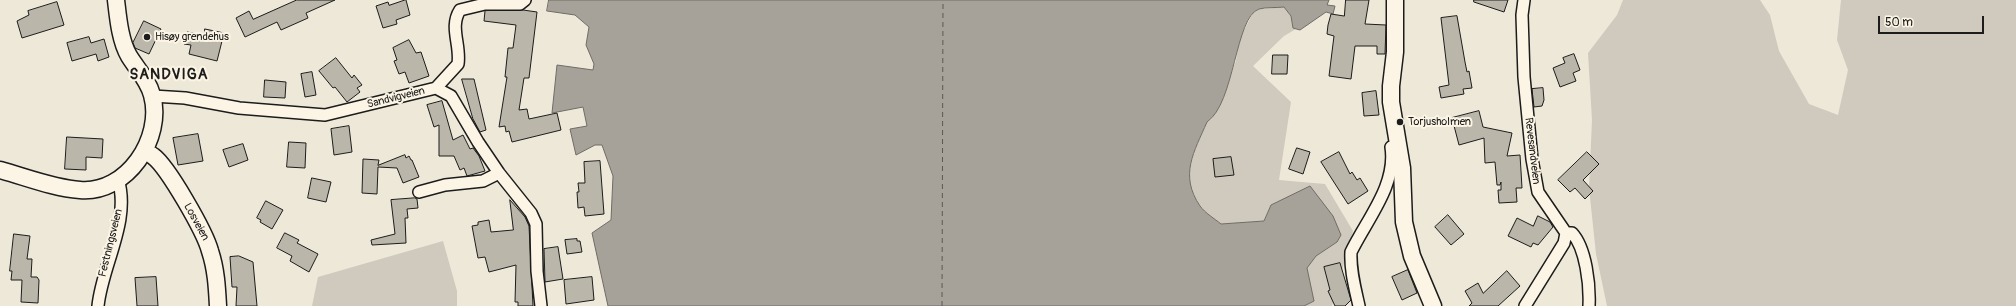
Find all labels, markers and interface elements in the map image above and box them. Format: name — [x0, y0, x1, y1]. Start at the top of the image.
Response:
scale bar — [1880, 8, 1986, 34]
text: 50 m — [1885, 15, 1913, 30]
place label: Hisøy grendehus — [155, 30, 229, 44]
marker: Hisøy grendehus — [142, 32, 152, 42]
district label: SANDVIGA — [130, 66, 208, 84]
street label: Sandvigveien — [366, 84, 426, 112]
place label: Torjusholmen — [1408, 115, 1471, 129]
marker: Torjusholmen — [1395, 117, 1405, 127]
street label: Revesandveien — [1521, 117, 1543, 185]
street label: Losveien — [180, 201, 212, 243]
street label: Festningsveien — [96, 208, 126, 278]

